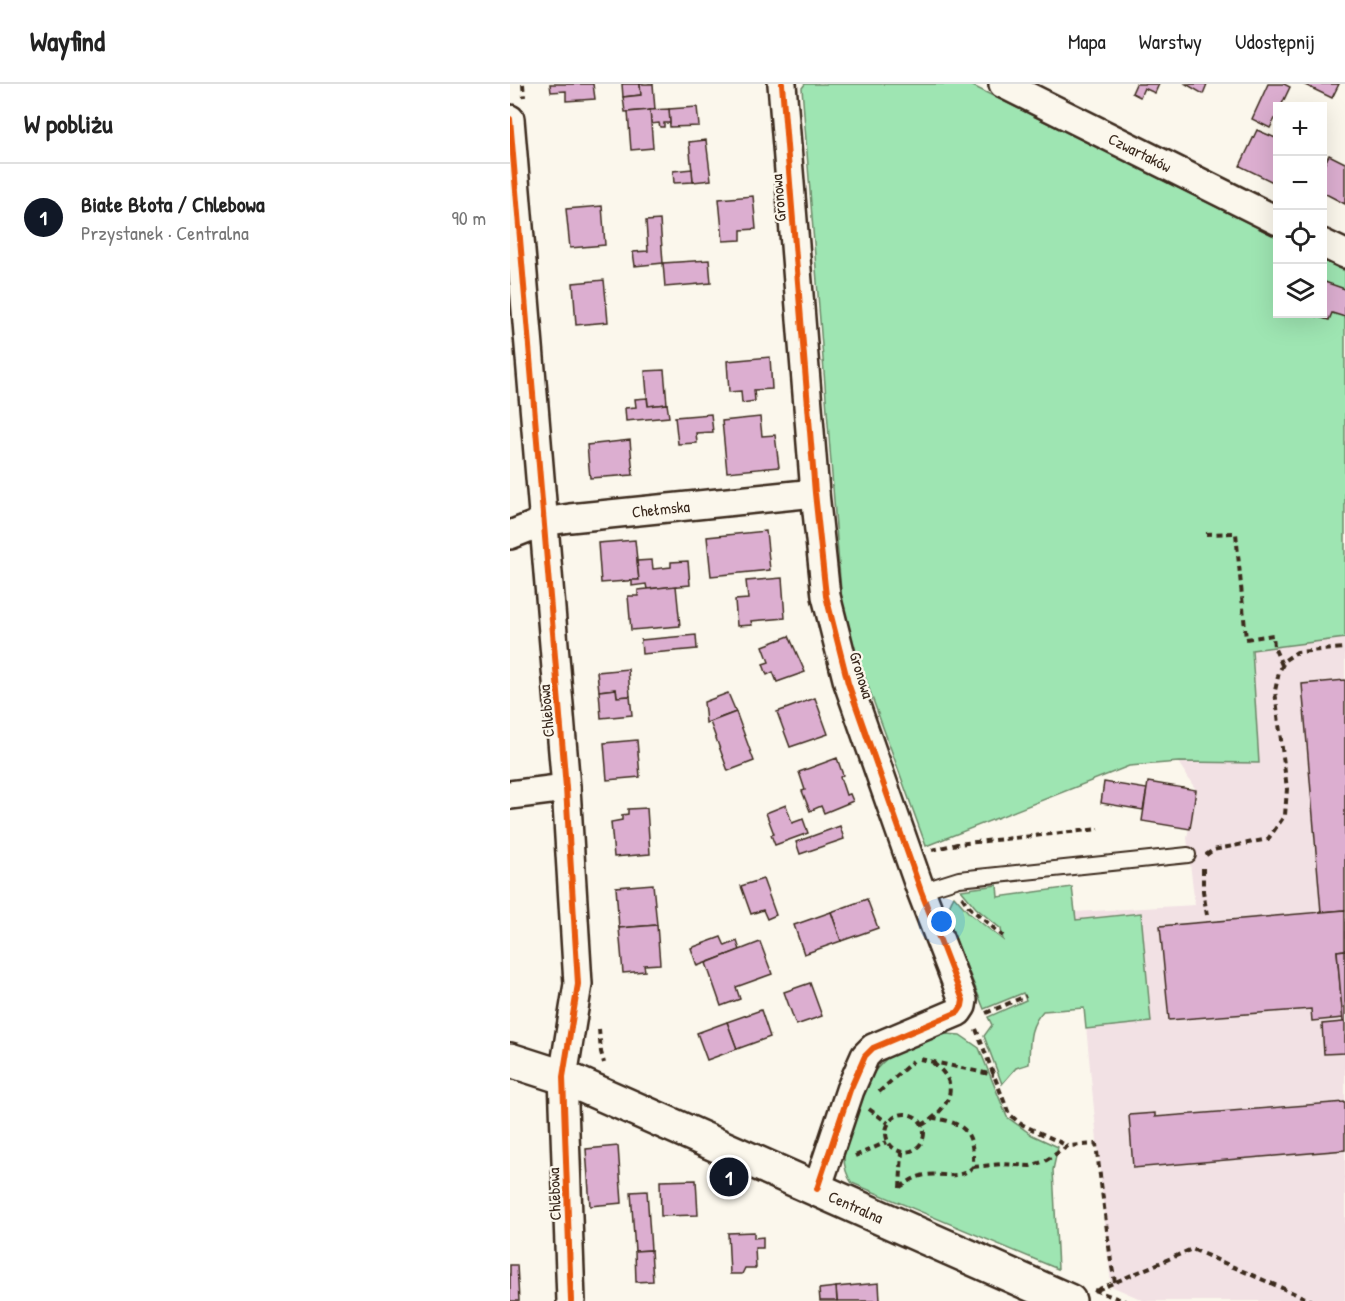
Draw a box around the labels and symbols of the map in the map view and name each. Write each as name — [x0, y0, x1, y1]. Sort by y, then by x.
street label: Czwartaków — [1105, 127, 1175, 177]
street label: Gronowa — [765, 173, 791, 223]
street label: Chełmska — [631, 495, 691, 523]
street label: Gronowa — [845, 649, 879, 701]
street label: Chlebowa — [533, 684, 559, 738]
your location — [927, 907, 956, 936]
pin: 1 — [710, 1154, 748, 1200]
street label: Chlebowa — [542, 1167, 566, 1221]
street label: Centralna — [825, 1185, 887, 1228]

